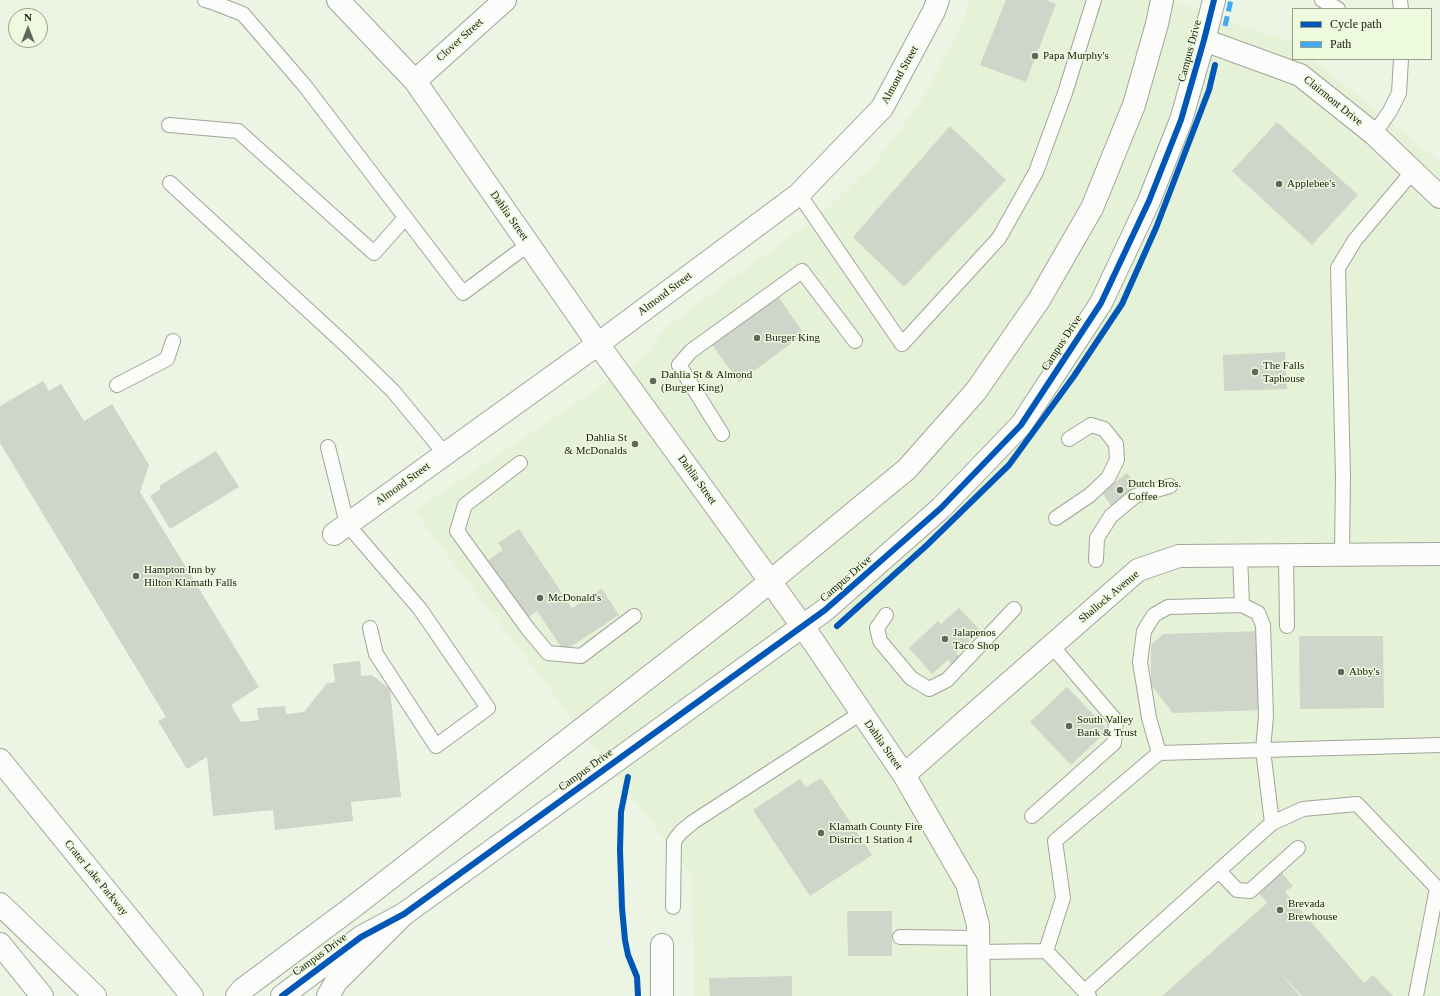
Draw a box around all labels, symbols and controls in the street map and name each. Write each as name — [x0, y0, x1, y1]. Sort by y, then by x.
north arrow — [8, 8, 48, 48]
legend — [1292, 8, 1432, 60]
text: N — [24, 11, 32, 23]
street label: Clover Street — [434, 16, 486, 64]
text: Cycle path — [1330, 17, 1382, 31]
street label: Campus Drive — [1175, 18, 1205, 84]
text: Path — [1330, 37, 1351, 51]
street label: Almond Street — [879, 44, 921, 106]
place label: Papa Murphy's — [1043, 49, 1109, 63]
marker: Papa Murphy's — [1030, 51, 1040, 61]
street label: Clairmont Drive — [1301, 73, 1365, 129]
place label: Applebee's — [1287, 177, 1335, 191]
marker: Applebee's — [1274, 179, 1284, 189]
street label: Dahlia Street — [487, 189, 531, 243]
street label: Almond Street — [635, 269, 695, 319]
street label: Campus Drive — [1039, 313, 1085, 373]
place label: Burger King — [765, 331, 820, 345]
marker: Burger King — [752, 333, 762, 343]
place label: The Falls Taphouse — [1263, 359, 1305, 385]
marker: The Falls Taphouse — [1250, 367, 1260, 377]
place label: Dahlia St & Almond (Burger King) — [661, 368, 752, 394]
marker: Dahlia St & Almond (Burger King) — [648, 376, 658, 386]
place label: Dahlia St & McDonalds — [564, 431, 627, 457]
marker: Dahlia St & McDonalds — [630, 439, 640, 449]
street label: Dahlia Street — [675, 453, 719, 507]
street label: Almond Street — [373, 460, 433, 508]
place label: Dutch Bros. Coffee — [1128, 477, 1181, 503]
marker: Dutch Bros. Coffee — [1115, 485, 1125, 495]
street label: Campus Drive — [818, 553, 874, 605]
place label: Hampton Inn by Hilton Klamath Falls — [144, 563, 237, 589]
street label: Shallock Avenue — [1076, 568, 1142, 626]
marker: Hampton Inn by Hilton Klamath Falls — [131, 571, 141, 581]
place label: McDonald's — [548, 591, 601, 605]
marker: McDonald's — [535, 593, 545, 603]
place label: Jalapenos Taco Shop — [953, 626, 1000, 652]
marker: Jalapenos Taco Shop — [940, 634, 950, 644]
place label: Abby's — [1349, 665, 1380, 679]
marker: Abby's — [1336, 667, 1346, 677]
place label: South Valley Bank & Trust — [1077, 713, 1137, 739]
street label: Dahlia Street — [861, 718, 905, 772]
marker: South Valley Bank & Trust — [1064, 721, 1074, 731]
street label: Campus Drive — [556, 746, 616, 794]
place label: Klamath County Fire District 1 Station 4 — [829, 820, 922, 846]
marker: Klamath County Fire District 1 Station 4 — [816, 828, 826, 838]
street label: Crater Lake Parkway — [61, 838, 131, 918]
place label: Brevada Brewhouse — [1288, 897, 1337, 923]
marker: Brevada Brewhouse — [1275, 905, 1285, 915]
street label: Campus Drive — [290, 931, 350, 979]

